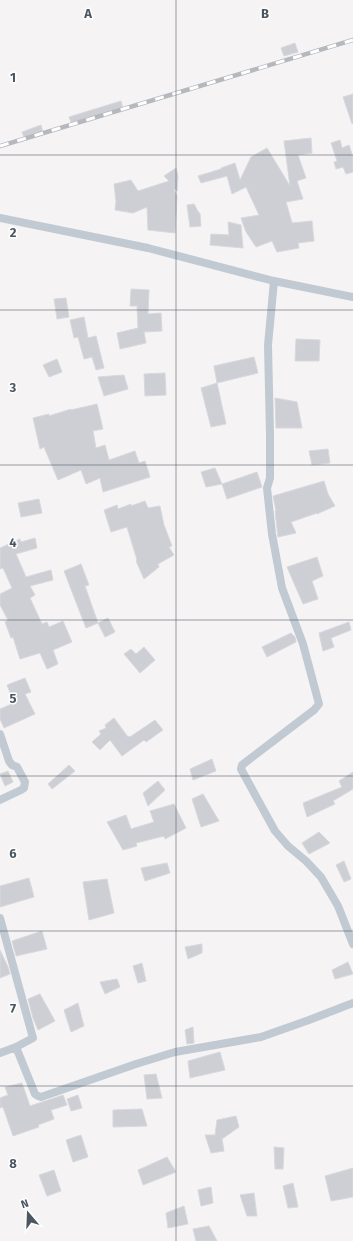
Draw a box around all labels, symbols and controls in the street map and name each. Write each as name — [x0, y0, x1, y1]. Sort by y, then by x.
text: A — [83, 6, 92, 21]
text: B — [261, 6, 269, 21]
text: 1 — [10, 70, 16, 85]
text: 2 — [10, 225, 17, 240]
text: 3 — [9, 380, 17, 395]
text: 4 — [9, 535, 17, 550]
text: 5 — [10, 691, 17, 706]
text: 6 — [9, 846, 17, 861]
text: 7 — [10, 1001, 16, 1016]
text: 8 — [9, 1156, 17, 1171]
north arrow — [8, 1193, 48, 1233]
text: N — [19, 1197, 30, 1211]

